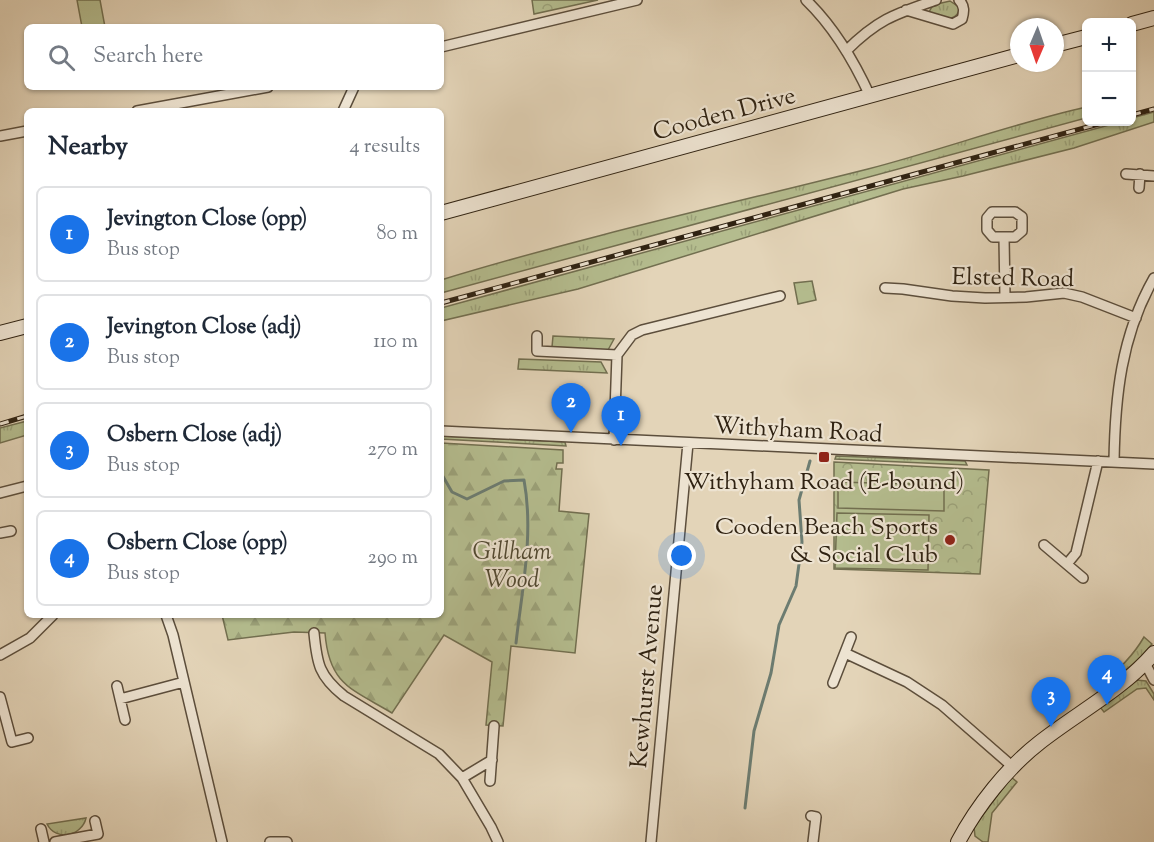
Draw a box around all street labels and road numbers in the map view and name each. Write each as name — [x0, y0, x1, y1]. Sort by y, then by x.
street label: Cooden Drive — [649, 80, 800, 150]
street label: Elsted Road — [951, 261, 1075, 297]
street label: Withyham Road — [712, 410, 884, 452]
street label: Kewhurst Avenue — [623, 583, 673, 770]

